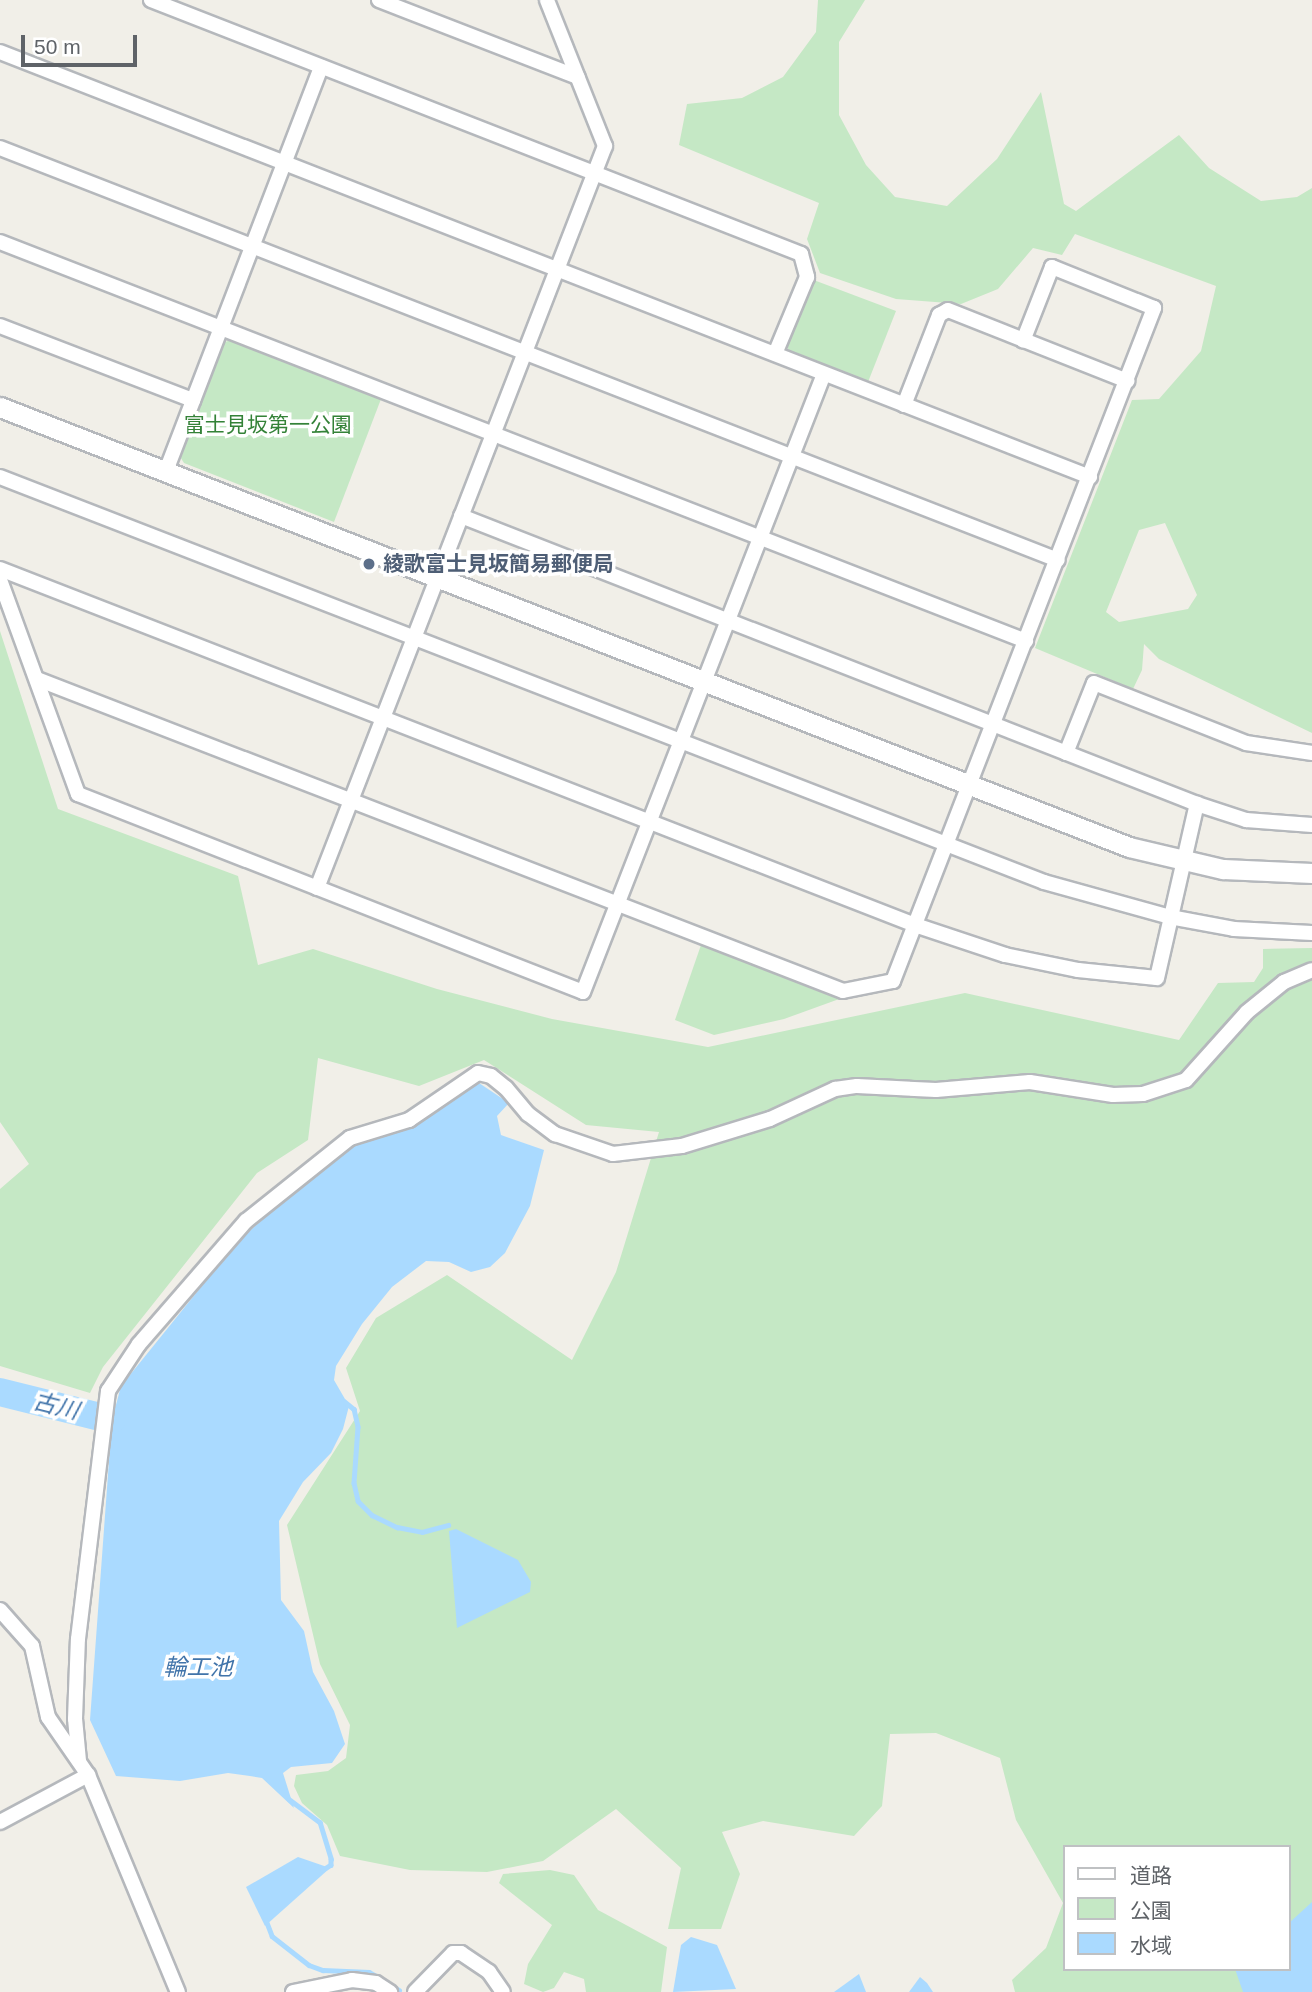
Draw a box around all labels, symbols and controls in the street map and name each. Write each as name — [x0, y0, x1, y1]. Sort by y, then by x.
scale bar — [24, 21, 140, 65]
text: 50 m — [34, 35, 81, 58]
park label: 富士見坂第一公園 — [184, 412, 352, 438]
place label: 綾歌富士見坂簡易郵便局 — [383, 551, 614, 577]
marker: 綾歌富士見坂簡易郵便局 — [361, 556, 377, 572]
water label: 古川 — [30, 1387, 82, 1425]
water label: 輪工池 — [164, 1653, 232, 1681]
legend — [1064, 1845, 1291, 1971]
text: 道路 — [1130, 1864, 1172, 1887]
text: 公園 — [1130, 1899, 1172, 1922]
text: 水域 — [1130, 1934, 1172, 1957]

